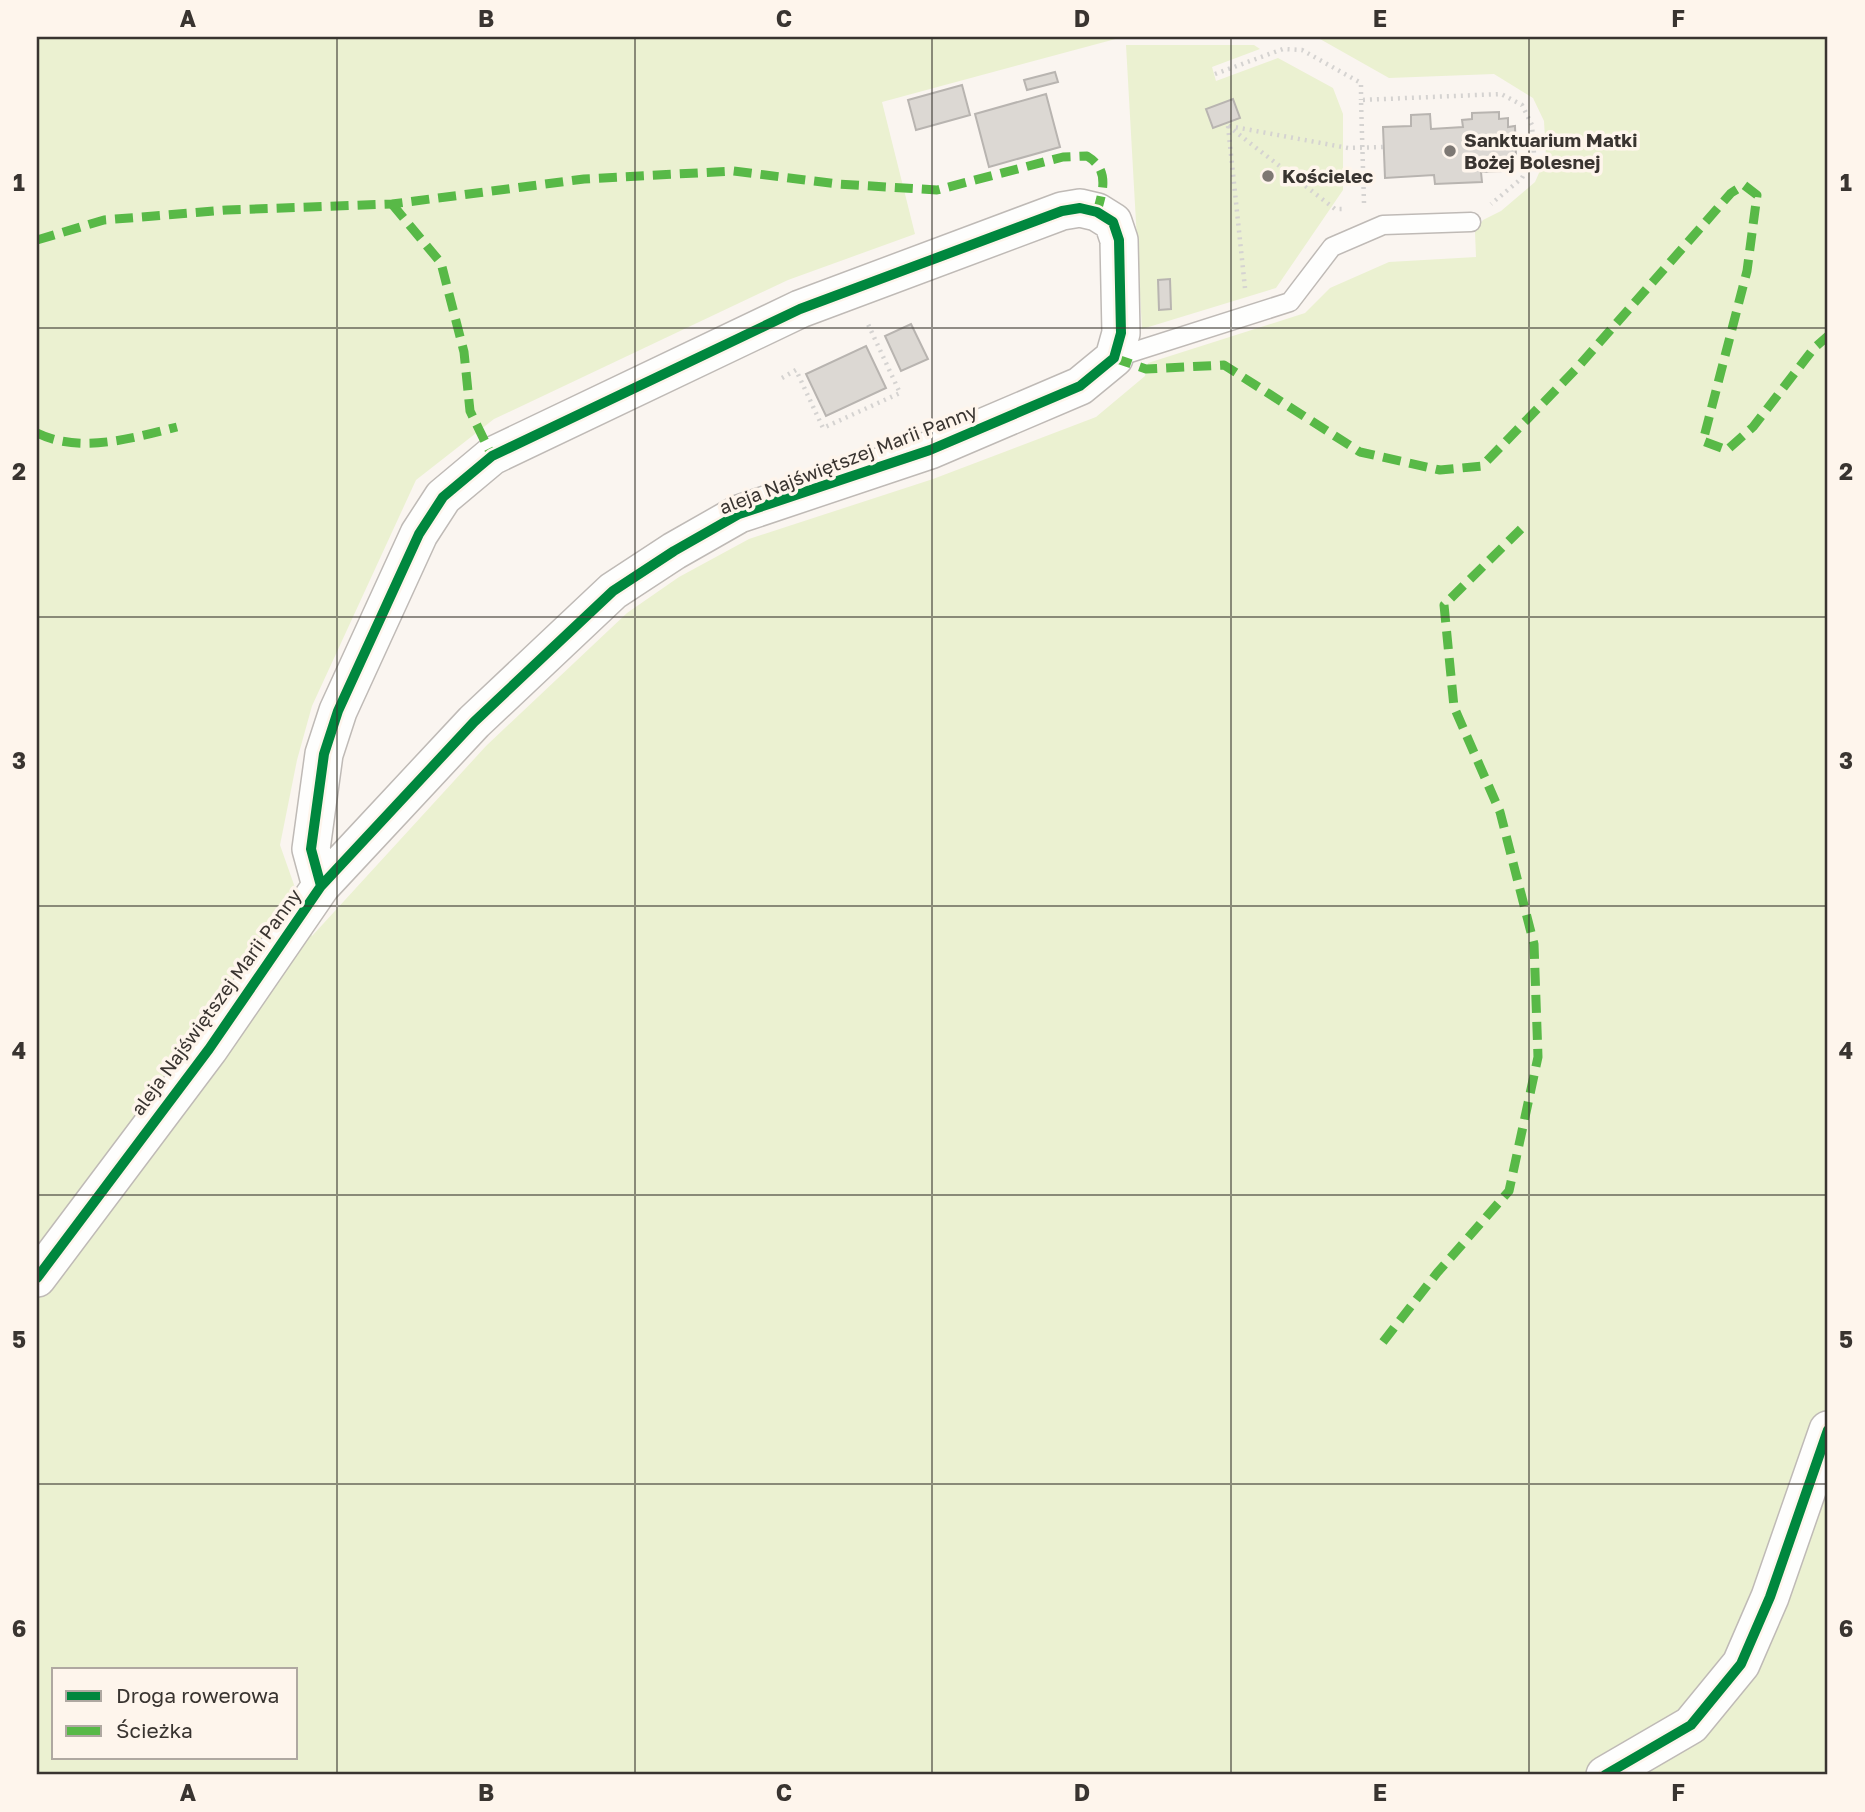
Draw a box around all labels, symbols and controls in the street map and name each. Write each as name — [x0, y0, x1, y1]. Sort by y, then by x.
text: A — [180, 4, 197, 32]
text: B — [478, 4, 494, 32]
text: C — [776, 4, 792, 32]
text: D — [1074, 4, 1090, 32]
text: E — [1373, 4, 1387, 32]
text: F — [1671, 4, 1685, 32]
place label: Sanktuarium Matki Bożej Bolesnej — [1464, 128, 1638, 173]
marker: Sanktuarium Matki Bożej Bolesnej — [1442, 143, 1458, 159]
place label: Kościelec — [1282, 164, 1373, 187]
text: 1 — [13, 168, 25, 196]
marker: Kościelec — [1260, 168, 1276, 184]
text: 1 — [1840, 168, 1852, 196]
street label: aleja Najświętszej Marii Panny — [716, 399, 980, 518]
text: 2 — [12, 457, 26, 485]
text: 2 — [1839, 457, 1853, 485]
text: 3 — [12, 746, 26, 774]
text: 3 — [1839, 746, 1853, 774]
street label: aleja Najświętszej Marii Panny — [126, 884, 306, 1119]
text: 4 — [12, 1036, 26, 1064]
text: 4 — [1839, 1036, 1853, 1064]
text: 5 — [12, 1325, 26, 1353]
text: 5 — [1839, 1325, 1853, 1353]
text: 6 — [12, 1614, 26, 1642]
text: 6 — [1839, 1614, 1853, 1642]
legend — [52, 1668, 298, 1759]
text: Droga rowerowa — [116, 1682, 279, 1708]
text: Ścieżka — [116, 1717, 193, 1743]
text: A — [180, 1778, 197, 1806]
text: B — [478, 1778, 494, 1806]
text: C — [776, 1778, 792, 1806]
text: D — [1074, 1778, 1090, 1806]
text: E — [1373, 1778, 1387, 1806]
text: F — [1671, 1778, 1685, 1806]

